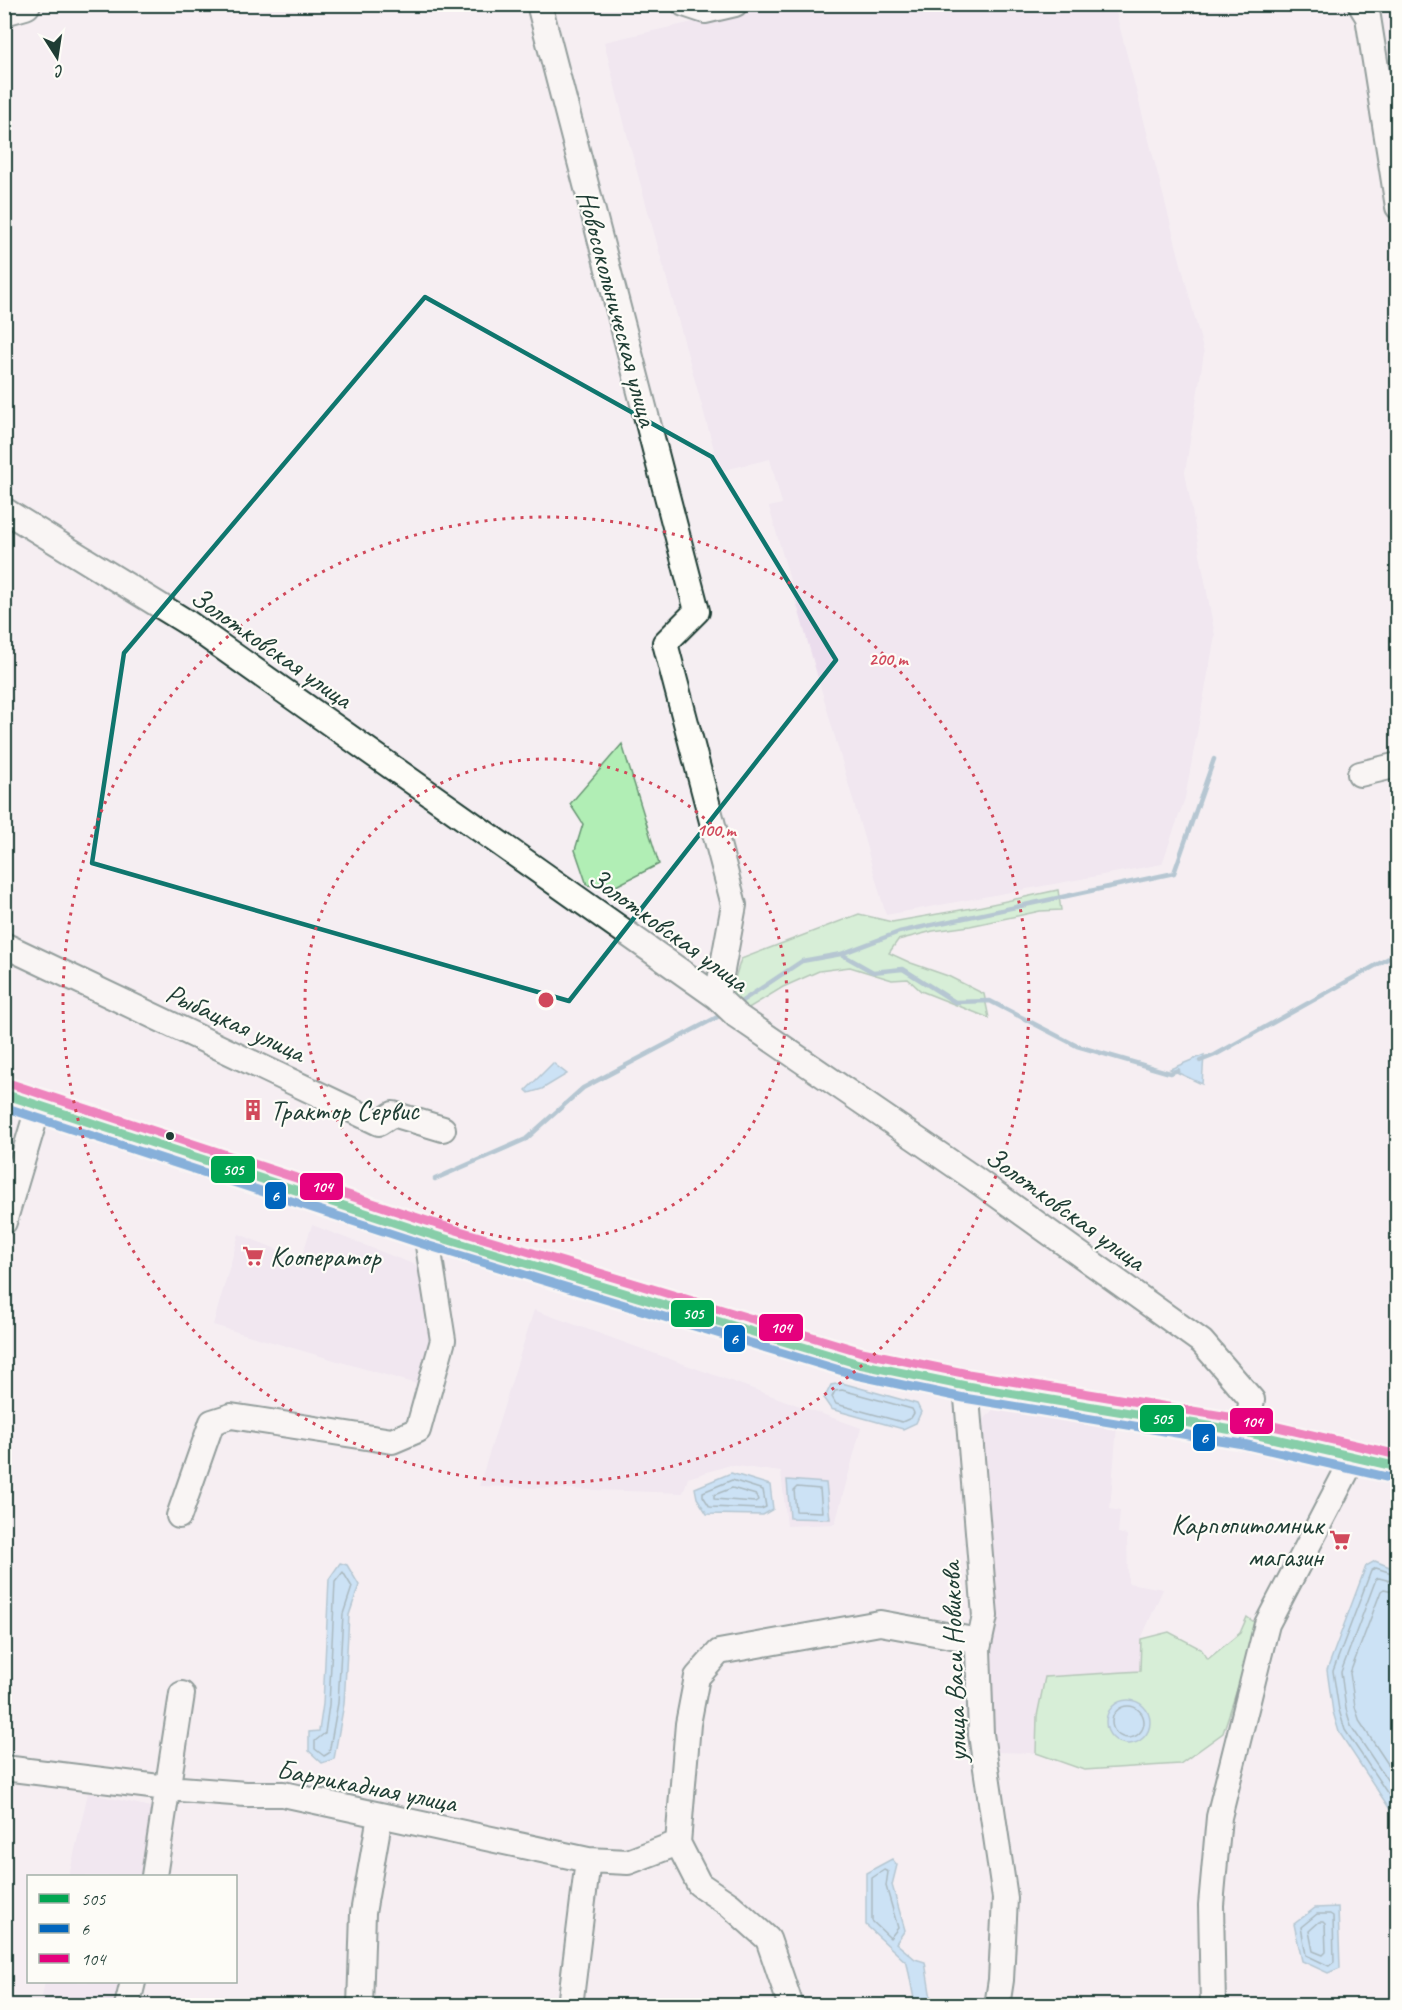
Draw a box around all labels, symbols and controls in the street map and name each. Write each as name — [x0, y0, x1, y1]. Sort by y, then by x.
north arrow — [27, 27, 87, 87]
text: С — [52, 60, 66, 82]
street label: Новосокольническая улица — [569, 186, 666, 432]
street label: Золотковская улица — [184, 579, 361, 717]
text: 200 m — [869, 648, 909, 670]
text: 100 m — [697, 819, 737, 841]
street label: Золотковская улица — [582, 860, 757, 1000]
street label: Рыбацкая улица — [161, 975, 313, 1071]
centre of rings — [536, 990, 556, 1010]
place label: Трактор Сервис — [270, 1093, 421, 1128]
building icon: Трактор Сервис — [241, 1098, 265, 1122]
unlabelled marker — [164, 1130, 176, 1142]
street label: Золотковская улица — [979, 1139, 1154, 1279]
line badge: 505 — [210, 1155, 256, 1184]
text: 505 — [222, 1160, 246, 1180]
line badge: 104 — [299, 1172, 344, 1201]
text: 104 — [311, 1177, 335, 1197]
line badge: 6 — [264, 1181, 287, 1210]
text: 6 — [271, 1186, 280, 1206]
place label: Кооператор — [270, 1239, 382, 1274]
supermarket icon: Кооператор — [241, 1244, 265, 1268]
line badge: 505 — [670, 1299, 715, 1328]
text: 505 — [682, 1304, 706, 1324]
line badge: 104 — [758, 1313, 804, 1342]
text: 104 — [770, 1318, 794, 1338]
line badge: 6 — [723, 1324, 746, 1353]
text: 6 — [730, 1329, 739, 1349]
line badge: 505 — [1139, 1404, 1185, 1433]
line badge: 104 — [1229, 1407, 1274, 1435]
text: 505 — [1151, 1409, 1175, 1429]
text: 104 — [1241, 1412, 1265, 1432]
line badge: 6 — [1192, 1423, 1216, 1452]
text: 6 — [1200, 1428, 1209, 1448]
place label: Карпопитомник магазин — [1171, 1507, 1326, 1574]
supermarket icon: Карпопитомник магазин — [1328, 1528, 1352, 1552]
street label: улица Васи Новикова — [932, 1559, 975, 1765]
street label: Баррикадная улица — [274, 1751, 461, 1820]
legend — [27, 1875, 237, 1983]
text: 505 — [81, 1888, 106, 1910]
text: 6 — [81, 1918, 90, 1940]
text: 104 — [81, 1948, 107, 1970]

